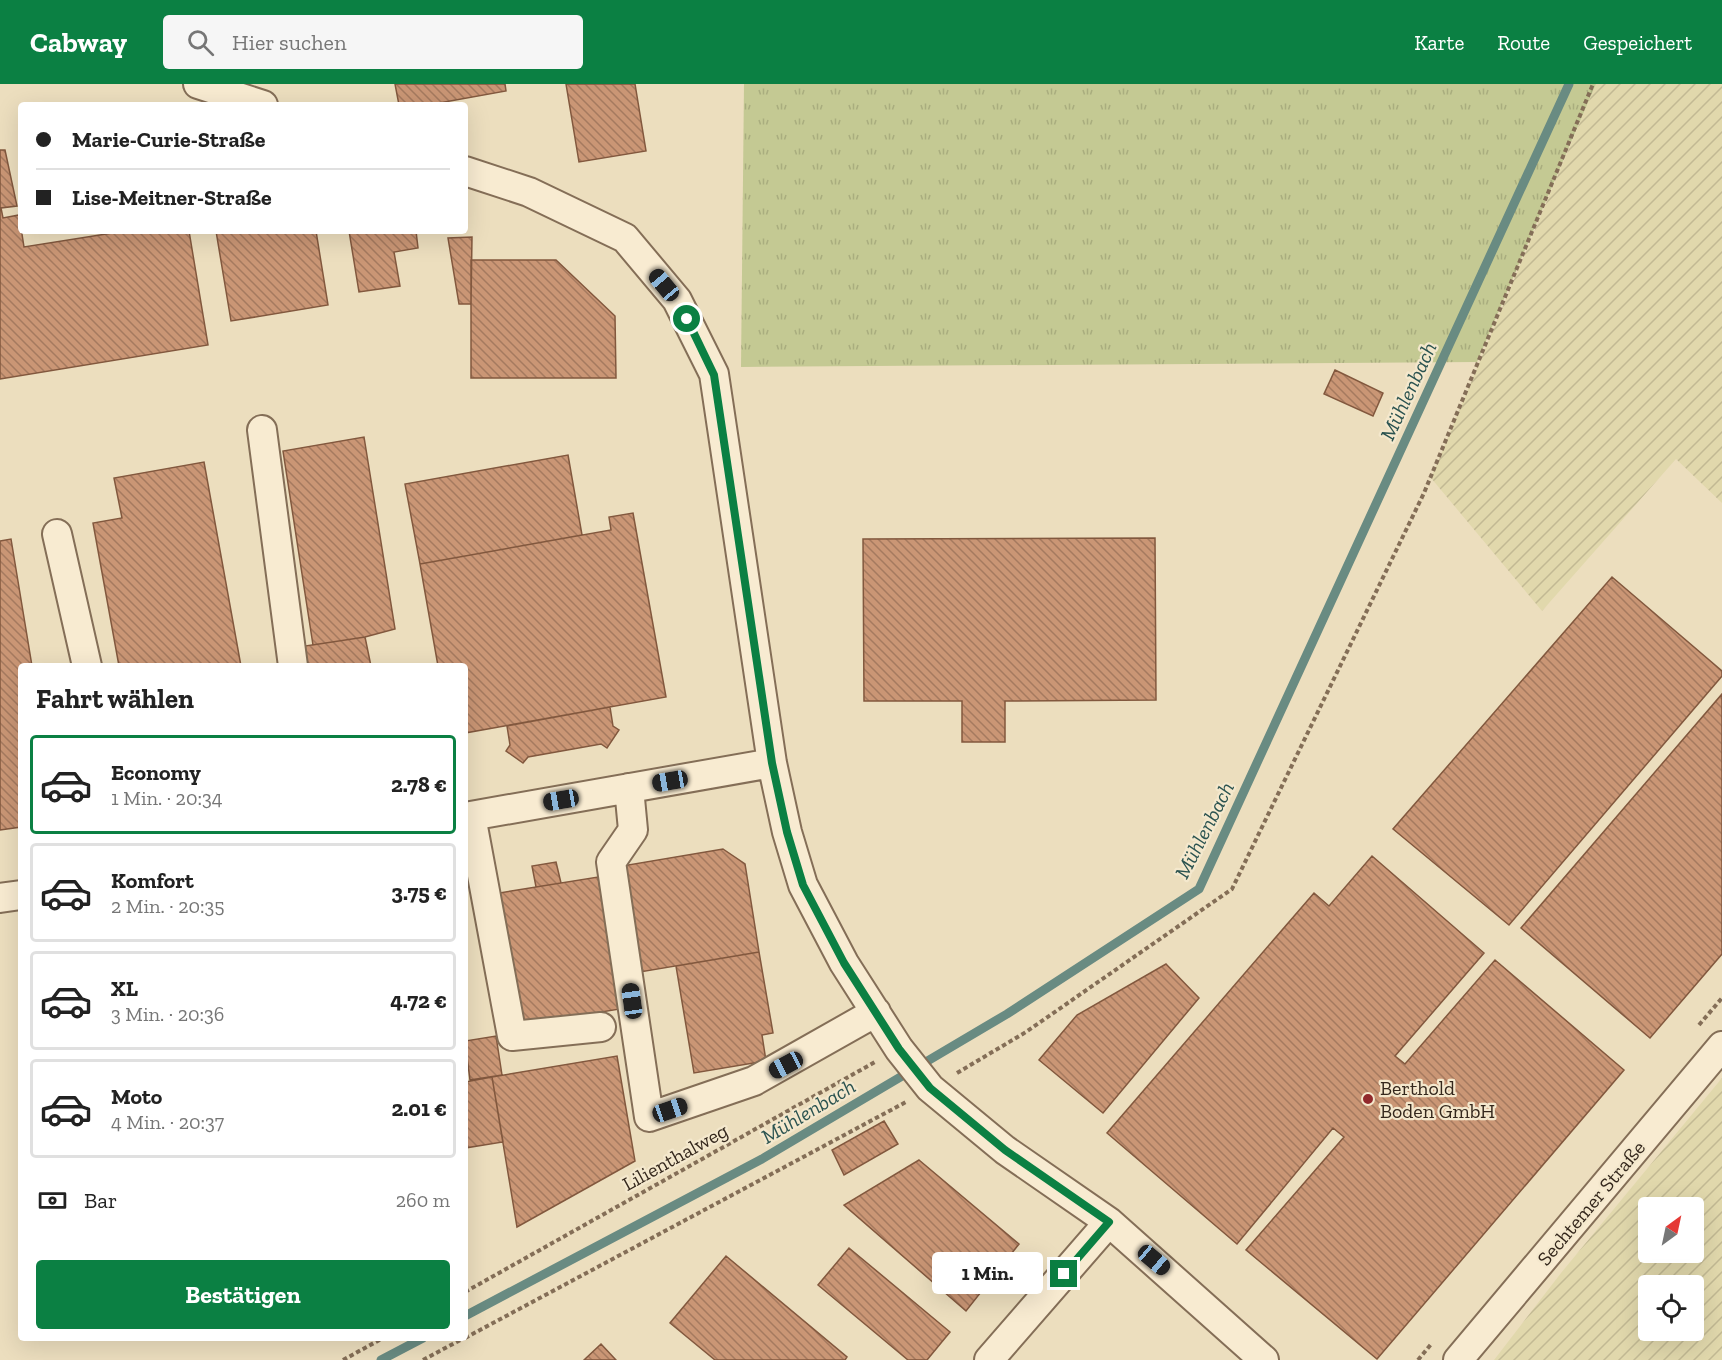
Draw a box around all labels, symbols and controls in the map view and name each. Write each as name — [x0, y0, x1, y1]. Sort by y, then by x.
search box — [163, 15, 583, 69]
text: Cabway — [30, 26, 127, 59]
icon: search — [184, 26, 217, 59]
text: Hier suchen — [232, 29, 347, 56]
text: Karte — [1414, 30, 1464, 55]
text: Route — [1497, 30, 1550, 55]
text: Gespeichert — [1583, 30, 1692, 55]
text: Marie-Curie-Straße — [72, 126, 265, 153]
text: Lise-Meitner-Straße — [72, 184, 272, 211]
car — [646, 265, 682, 305]
route start — [673, 305, 700, 332]
water label: Mühlenbach — [1374, 338, 1442, 444]
text: Fahrt wählen — [36, 683, 194, 715]
icon: car — [39, 758, 93, 812]
text: Economy — [111, 759, 201, 786]
car — [651, 769, 689, 793]
text: 2.78 € — [391, 771, 447, 798]
water label: Mühlenbach — [1169, 777, 1239, 883]
text: 1 Min. · 20:34 — [111, 786, 222, 810]
car — [542, 788, 580, 812]
icon: car — [39, 866, 93, 920]
text: Komfort — [111, 867, 194, 894]
text: 3.75 € — [391, 879, 447, 906]
text: 2 Min. · 20:35 — [111, 894, 225, 918]
icon: car — [39, 974, 93, 1028]
text: XL — [111, 975, 138, 1002]
car — [621, 982, 643, 1020]
text: 4.72 € — [390, 987, 447, 1014]
text: 3 Min. · 20:36 — [111, 1002, 224, 1026]
car — [766, 1049, 806, 1081]
water label: Mühlenbach — [756, 1073, 860, 1149]
place label: Berthold Boden GmbH — [1380, 1076, 1495, 1123]
icon: car — [39, 1082, 93, 1136]
text: Moto — [111, 1083, 162, 1110]
marker: Berthold Boden GmbH — [1361, 1092, 1375, 1106]
text: 2.01 € — [391, 1095, 447, 1122]
car — [650, 1096, 690, 1124]
text: 4 Min. · 20:37 — [111, 1110, 224, 1134]
street label: Lilienthalweg — [618, 1118, 732, 1196]
street label: Sechtemer Straße — [1532, 1136, 1650, 1270]
icon: cash — [36, 1184, 69, 1217]
text: Bar — [84, 1187, 117, 1214]
text: 260 m — [396, 1188, 450, 1212]
north arrow — [1638, 1197, 1704, 1263]
map controls — [1638, 1197, 1704, 1341]
car — [1134, 1242, 1174, 1278]
callout: 1 Min. — [932, 1253, 1043, 1295]
button: Bestätigen — [36, 1260, 450, 1329]
route end — [1050, 1260, 1077, 1287]
text: 1 Min. — [961, 1261, 1014, 1285]
button: locate — [1638, 1275, 1704, 1341]

